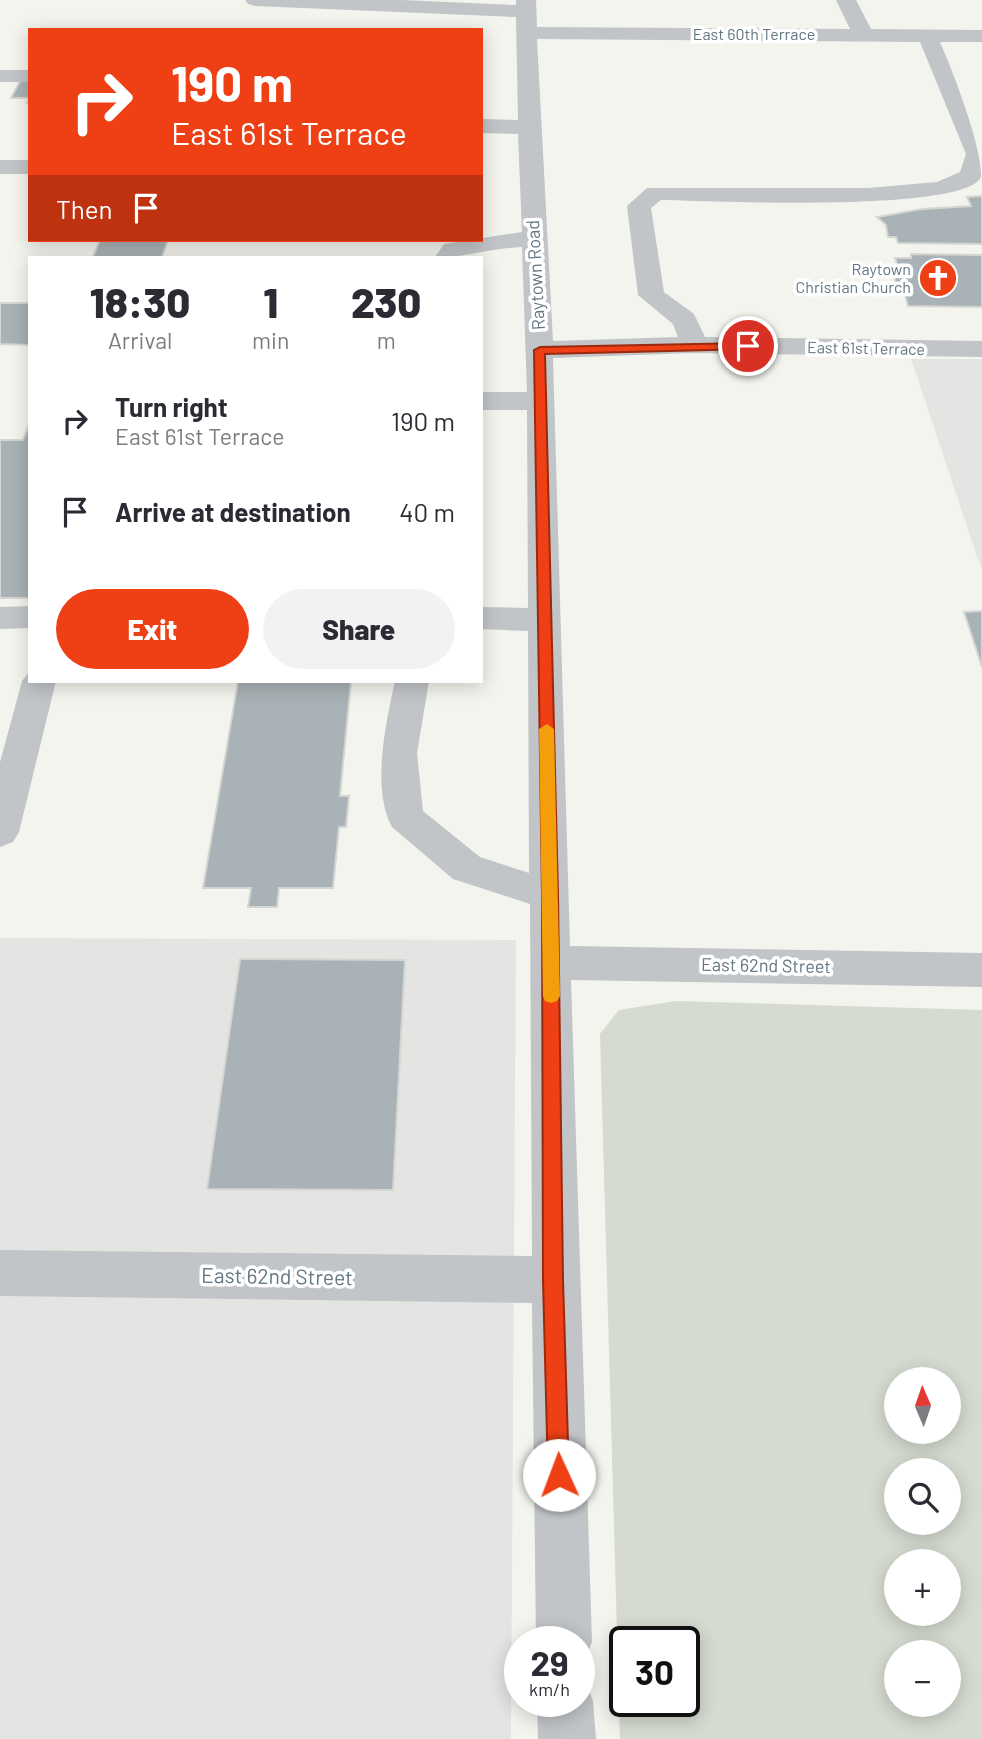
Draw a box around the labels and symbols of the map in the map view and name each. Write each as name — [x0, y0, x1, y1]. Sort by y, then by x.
street label: East 60th Terrace — [693, 24, 815, 43]
street label: Raytown Road — [521, 219, 549, 331]
church icon: Raytown Christian Church — [917, 257, 959, 299]
place label: Raytown Christian Church — [796, 259, 911, 296]
pin — [718, 316, 778, 376]
street label: East 61st Terrace — [807, 337, 925, 358]
street label: East 62nd Street — [701, 953, 831, 977]
street label: East 62nd Street — [201, 1262, 353, 1289]
north arrow — [884, 1367, 961, 1444]
position arrow — [522, 1438, 596, 1512]
speed limit sign: 30 — [609, 1626, 700, 1717]

